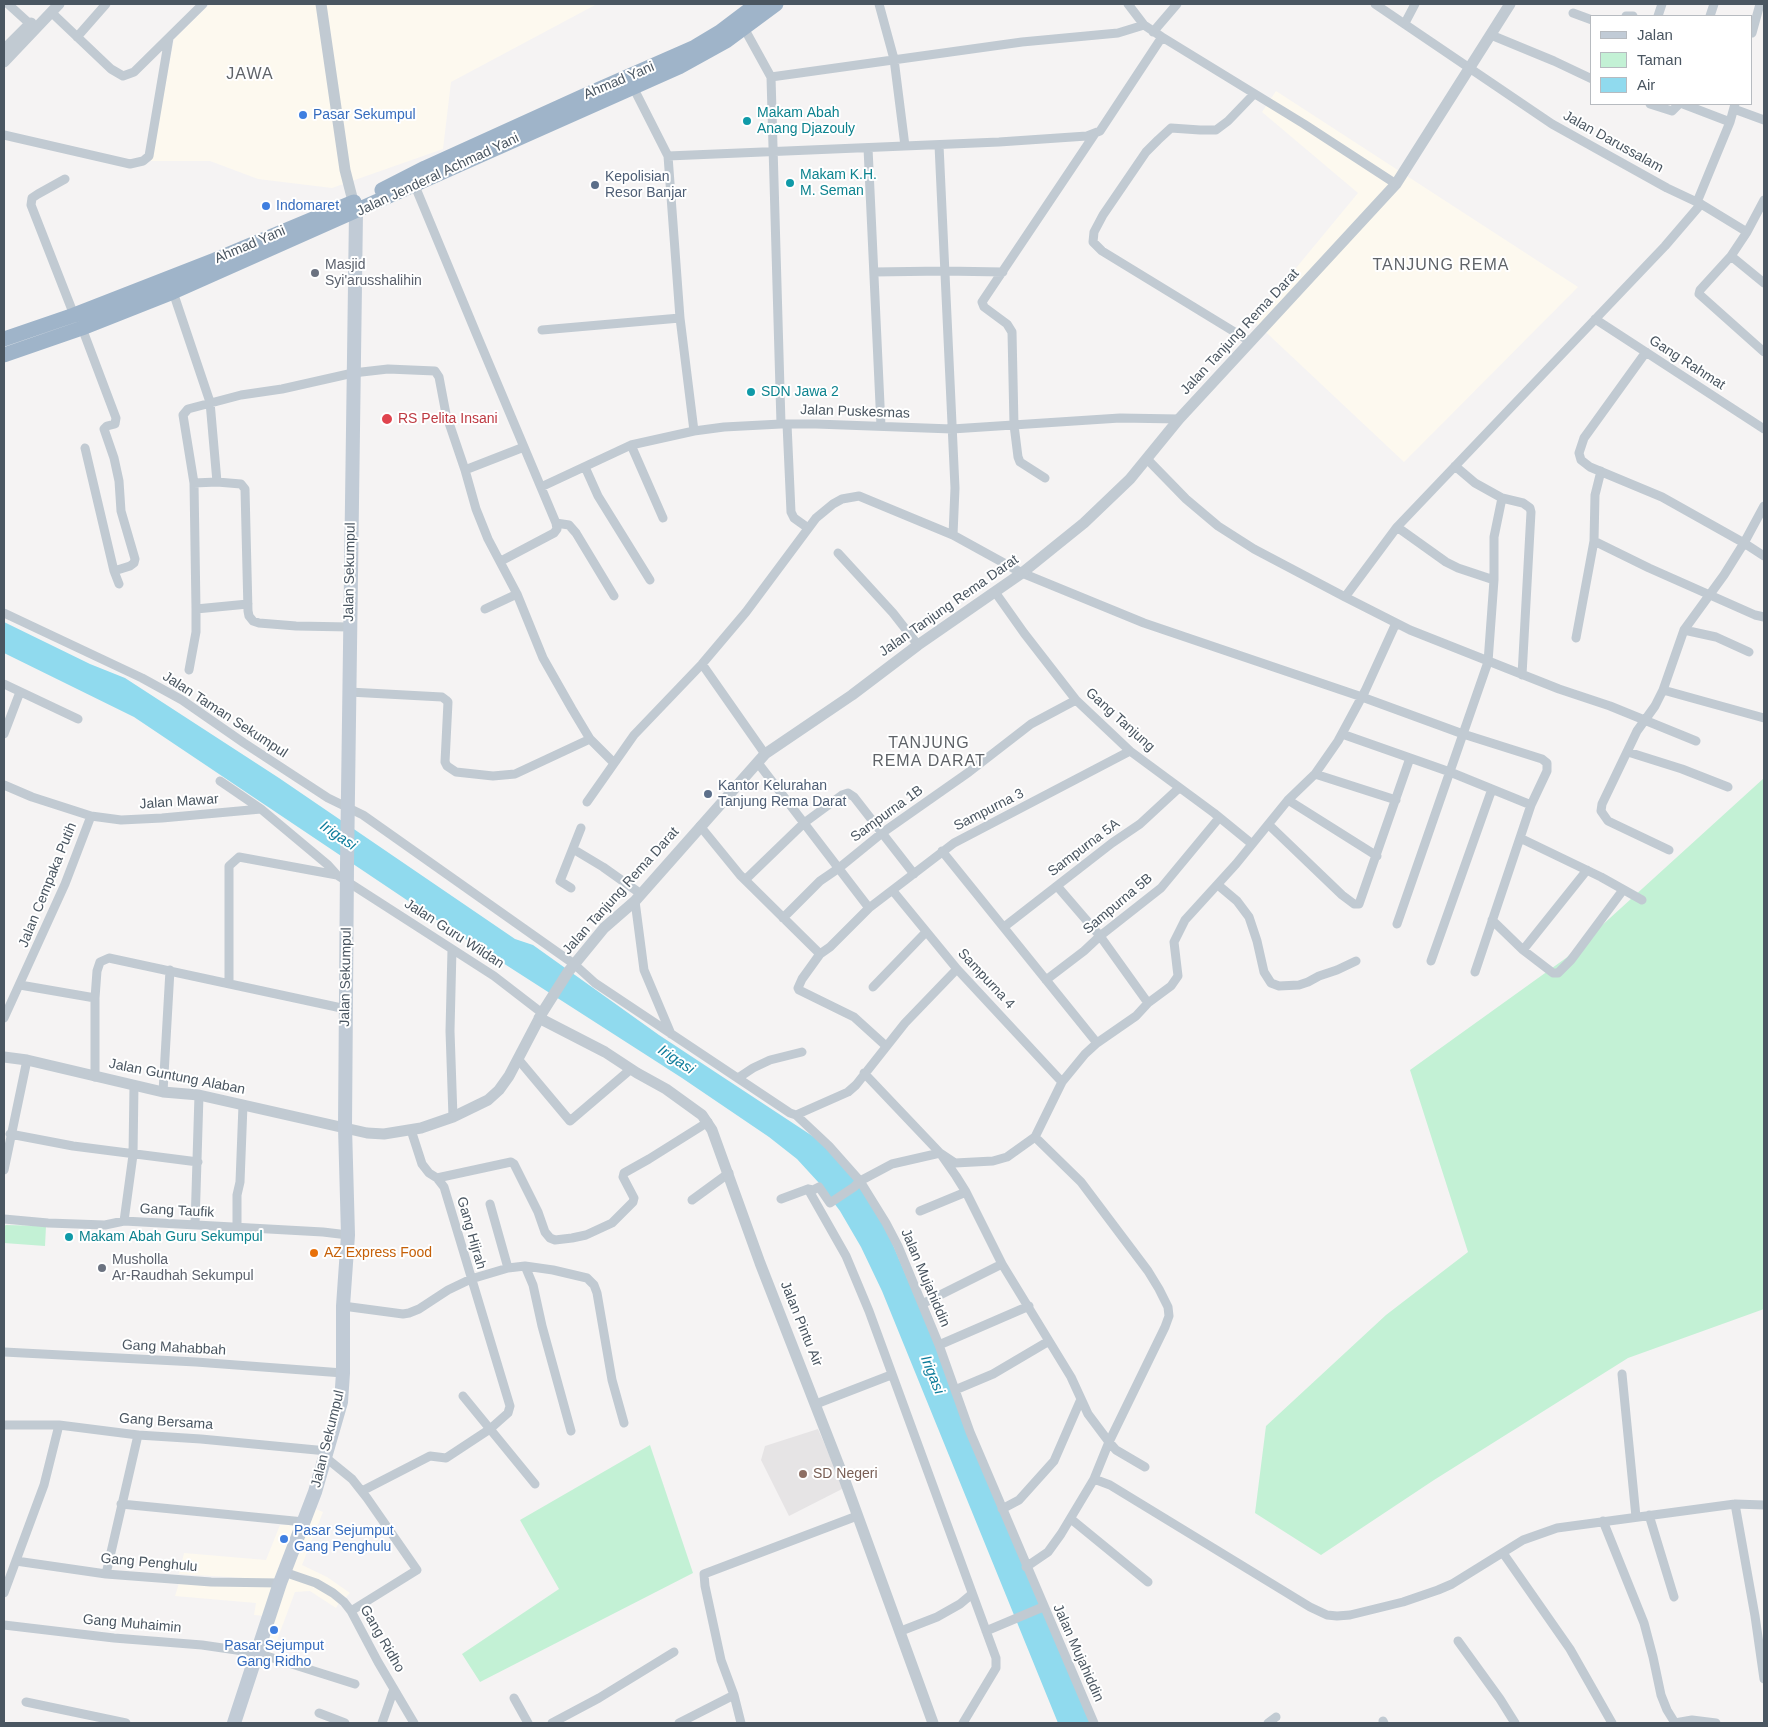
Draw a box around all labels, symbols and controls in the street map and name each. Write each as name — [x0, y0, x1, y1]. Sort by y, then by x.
legend — [1590, 15, 1753, 105]
text: Jalan — [1637, 26, 1673, 43]
text: Taman — [1637, 51, 1682, 68]
street label: Ahmad Yani — [581, 59, 657, 103]
district label: JAWA — [226, 65, 274, 85]
text: Air — [1637, 76, 1655, 93]
place label: Makam Abah Anang Djazouly — [757, 105, 855, 138]
place label: Pasar Sekumpul — [313, 107, 416, 123]
street label: Jalan Darussalam — [1560, 107, 1666, 177]
marker: Pasar Sekumpul — [297, 109, 309, 121]
marker: Makam Abah Anang Djazouly — [741, 115, 753, 127]
street label: Jalan Jenderal Achmad Yani — [354, 130, 522, 220]
place label: Makam K.H. M. Seman — [800, 167, 877, 200]
place label: Kepolisian Resor Banjar — [605, 169, 687, 202]
marker: Makam K.H. M. Seman — [784, 177, 796, 189]
marker: Kepolisian Resor Banjar — [589, 179, 601, 191]
place label: Indomaret — [276, 198, 339, 214]
marker: Indomaret — [260, 200, 272, 212]
street label: Ahmad Yani — [212, 223, 288, 267]
district label: TANJUNG REMA — [1371, 256, 1511, 276]
place label: Masjid Syi'arusshalihin — [325, 257, 422, 290]
street label: Jalan Tanjung Rema Darat — [1177, 266, 1303, 398]
marker: Masjid Syi'arusshalihin — [309, 267, 321, 279]
street label: Gang Rahmat — [1646, 332, 1728, 394]
place label: SDN Jawa 2 — [761, 384, 839, 400]
marker: SDN Jawa 2 — [745, 386, 757, 398]
street label: Jalan Puskesmas — [800, 402, 910, 422]
place label: RS Pelita Insani — [398, 411, 498, 427]
marker: RS Pelita Insani — [380, 412, 394, 426]
street label: Jalan Sekumpul — [341, 522, 359, 622]
street label: Jalan Tanjung Rema Darat — [876, 552, 1022, 660]
street label: Jalan Taman Sekumpul — [159, 668, 291, 762]
street label: Gang Tanjung — [1082, 685, 1158, 755]
district label: TANJUNG REMA DARAT — [871, 734, 987, 772]
place label: Kantor Kelurahan Tanjung Rema Darat — [718, 778, 846, 810]
street label: Sampurna 1B — [847, 782, 927, 846]
street label: Sampurna 3 — [951, 785, 1027, 835]
marker: Kantor Kelurahan Tanjung Rema Darat — [702, 788, 714, 800]
street label: Jalan Mawar — [139, 791, 219, 813]
street label: Sampurna 5A — [1045, 816, 1123, 880]
water label: Irigasi — [316, 817, 360, 855]
street label: Jalan Cempaka Putih — [15, 820, 81, 950]
street label: Jalan Tanjung Rema Darat — [559, 824, 683, 958]
street label: Sampurna 5B — [1080, 870, 1156, 938]
street label: Jalan Guru Wildan — [401, 896, 507, 972]
street label: Jalan Sekumpul — [337, 927, 355, 1027]
street label: Sampurna 4 — [954, 945, 1018, 1013]
water label: Irigasi — [654, 1041, 698, 1079]
street label: Jalan Guntung Alaban — [107, 1056, 247, 1098]
street label: Gang Hijrah — [453, 1195, 489, 1271]
street label: Gang Taufik — [139, 1201, 215, 1221]
street label: Jalan Mujahiddin — [897, 1226, 953, 1330]
place label: Makam Abah Guru Sekumpul — [79, 1229, 263, 1245]
marker: Makam Abah Guru Sekumpul — [63, 1231, 75, 1243]
place label: AZ Express Food — [324, 1245, 432, 1261]
marker: AZ Express Food — [308, 1247, 320, 1259]
place label: Musholla Ar-Raudhah Sekumpul — [112, 1252, 254, 1284]
marker: Musholla Ar-Raudhah Sekumpul — [96, 1262, 108, 1274]
street label: Jalan Pintu Air — [776, 1279, 826, 1369]
street label: Gang Mahabbah — [121, 1337, 227, 1359]
water label: Irigasi — [916, 1353, 948, 1397]
street label: Jalan Sekumpul — [308, 1389, 348, 1489]
street label: Gang Bersama — [118, 1410, 214, 1434]
place label: SD Negeri — [813, 1466, 878, 1482]
marker: SD Negeri — [797, 1468, 809, 1480]
place label: Pasar Sejumput Gang Penghulu — [294, 1523, 394, 1555]
marker: Pasar Sejumput Gang Penghulu — [278, 1533, 290, 1545]
street label: Gang Penghulu — [100, 1550, 198, 1576]
street label: Gang Ridho — [356, 1602, 408, 1676]
street label: Jalan Mujahiddin — [1049, 1602, 1107, 1704]
street label: Gang Muhaimin — [82, 1611, 182, 1637]
marker: Pasar Sejumput Gang Ridho — [268, 1624, 280, 1636]
place label: Pasar Sejumput Gang Ridho — [224, 1638, 324, 1670]

